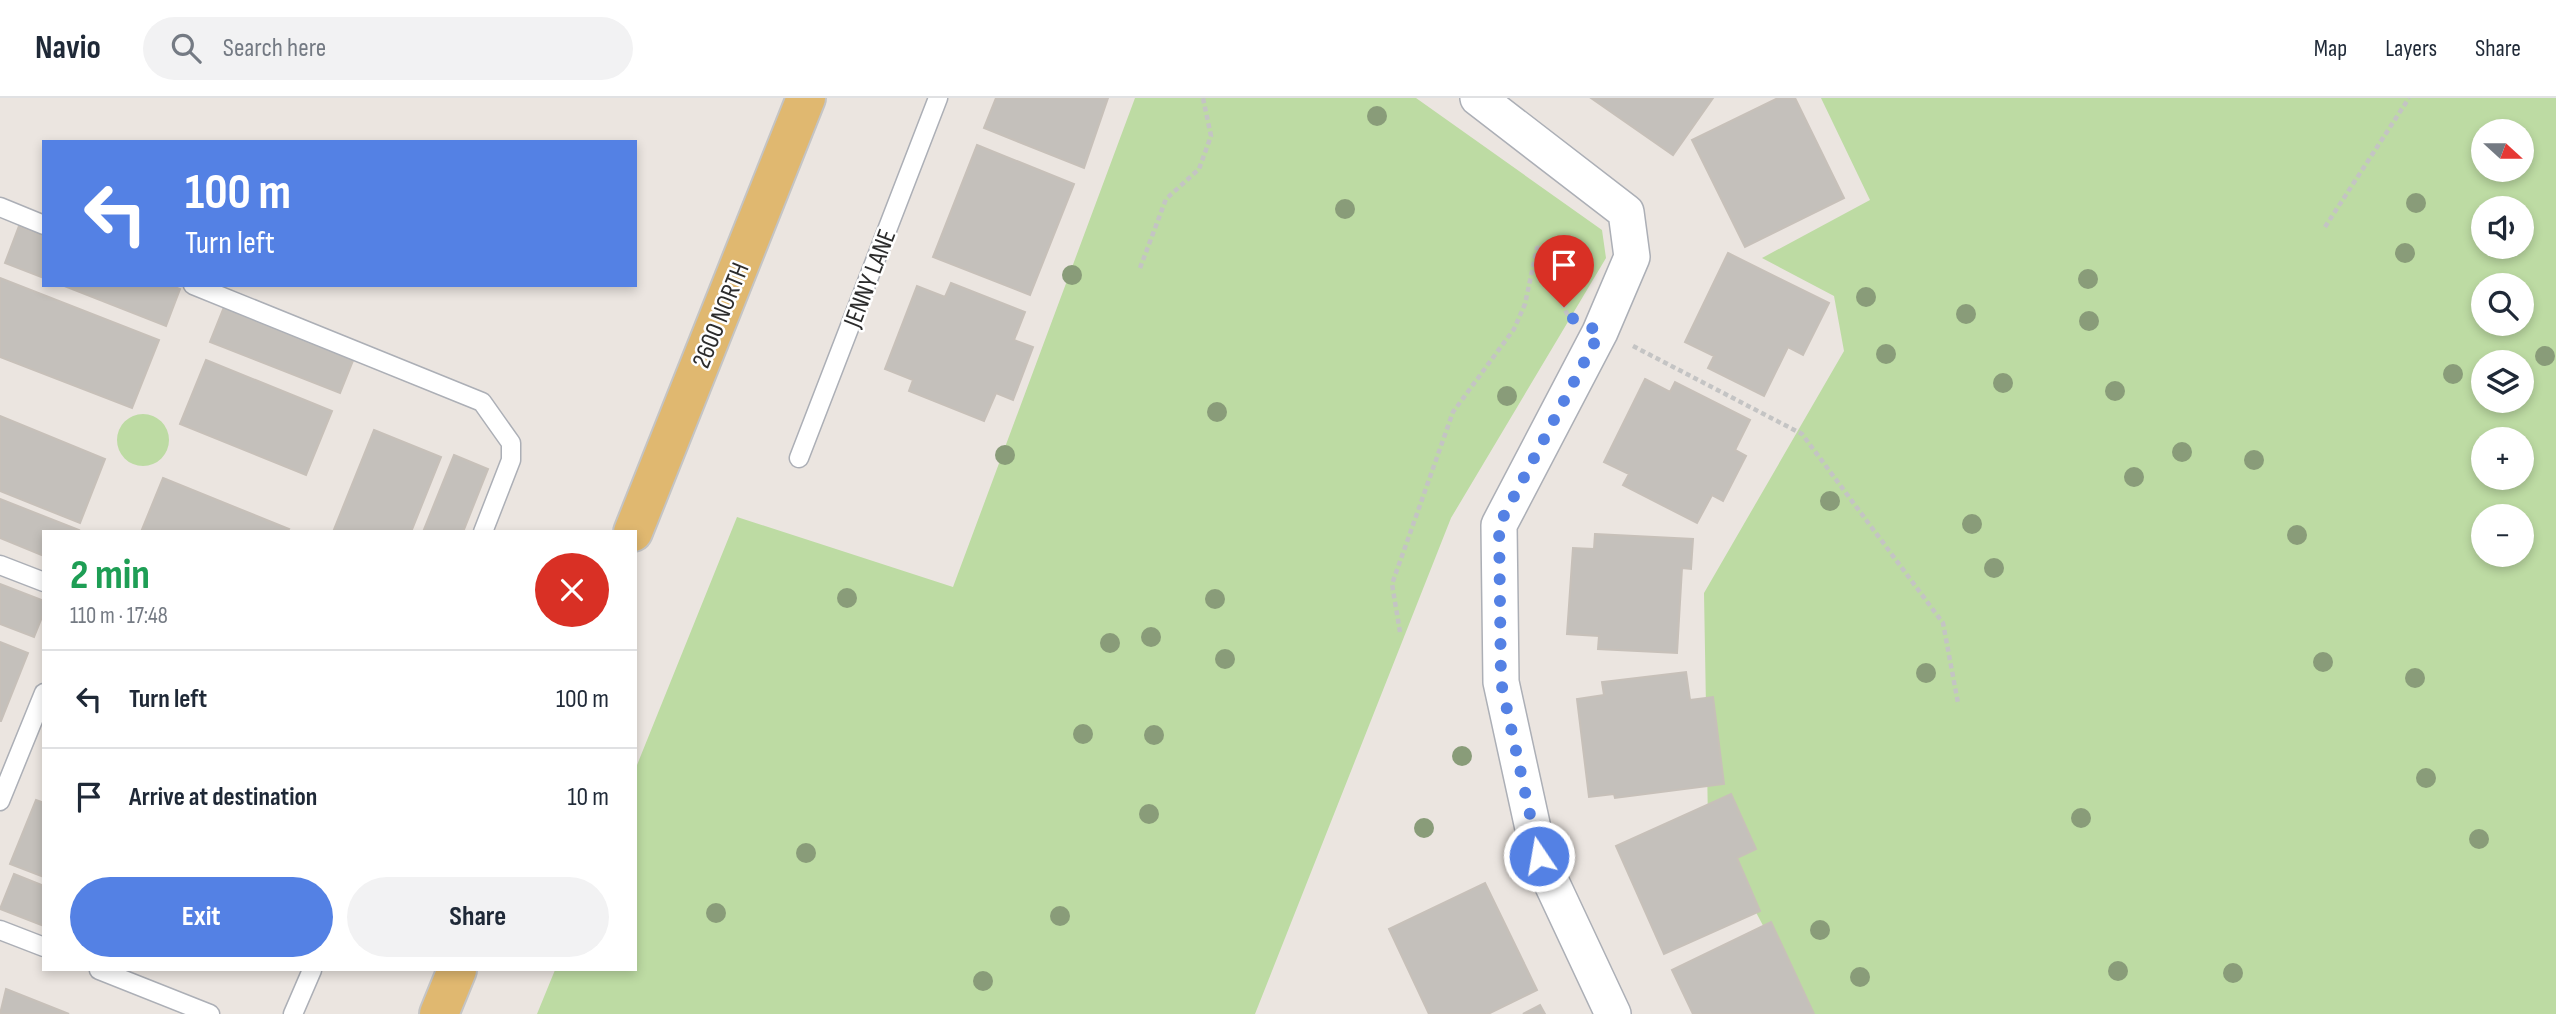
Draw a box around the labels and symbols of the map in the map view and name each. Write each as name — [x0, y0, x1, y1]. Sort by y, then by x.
north arrow — [2471, 119, 2534, 182]
street label: JENNY LANE — [837, 225, 903, 333]
pin — [1534, 235, 1594, 307]
street label: 2600 NORTH — [686, 258, 757, 373]
position arrow — [1502, 819, 1576, 893]

